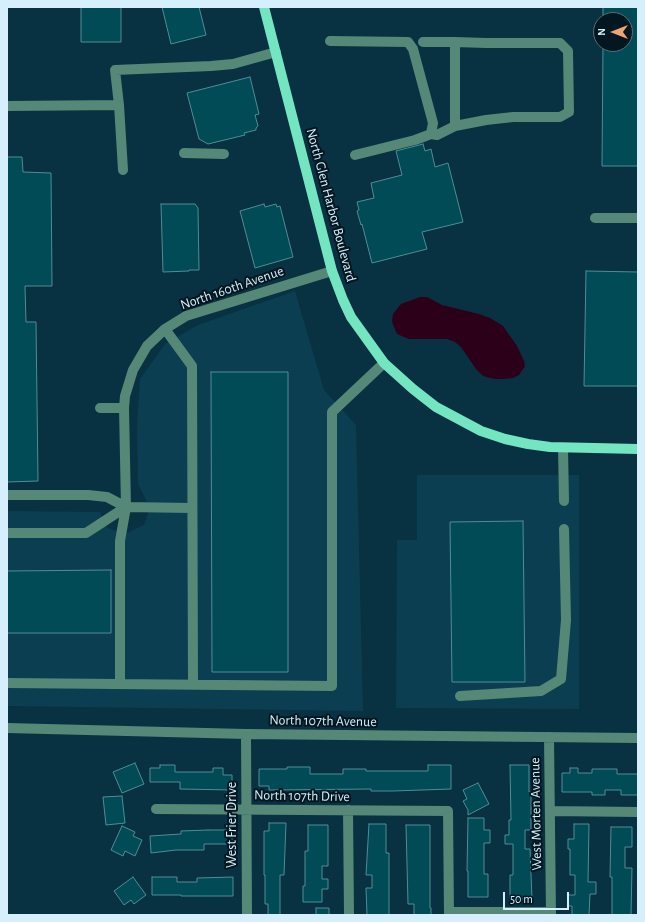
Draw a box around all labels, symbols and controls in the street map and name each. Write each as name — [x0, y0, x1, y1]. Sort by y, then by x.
north arrow — [593, 12, 633, 52]
text: N — [596, 28, 607, 36]
street label: North Glen Harbor Boulevard — [302, 126, 360, 284]
street label: North 160th Avenue — [178, 262, 286, 314]
street label: North 107th Avenue — [269, 712, 377, 730]
street label: West Morten Avenue — [527, 757, 545, 871]
street label: West Frier Drive — [224, 782, 240, 868]
street label: North 107th Drive — [254, 787, 350, 805]
scale bar — [505, 884, 571, 910]
text: 50 m — [510, 893, 533, 905]

